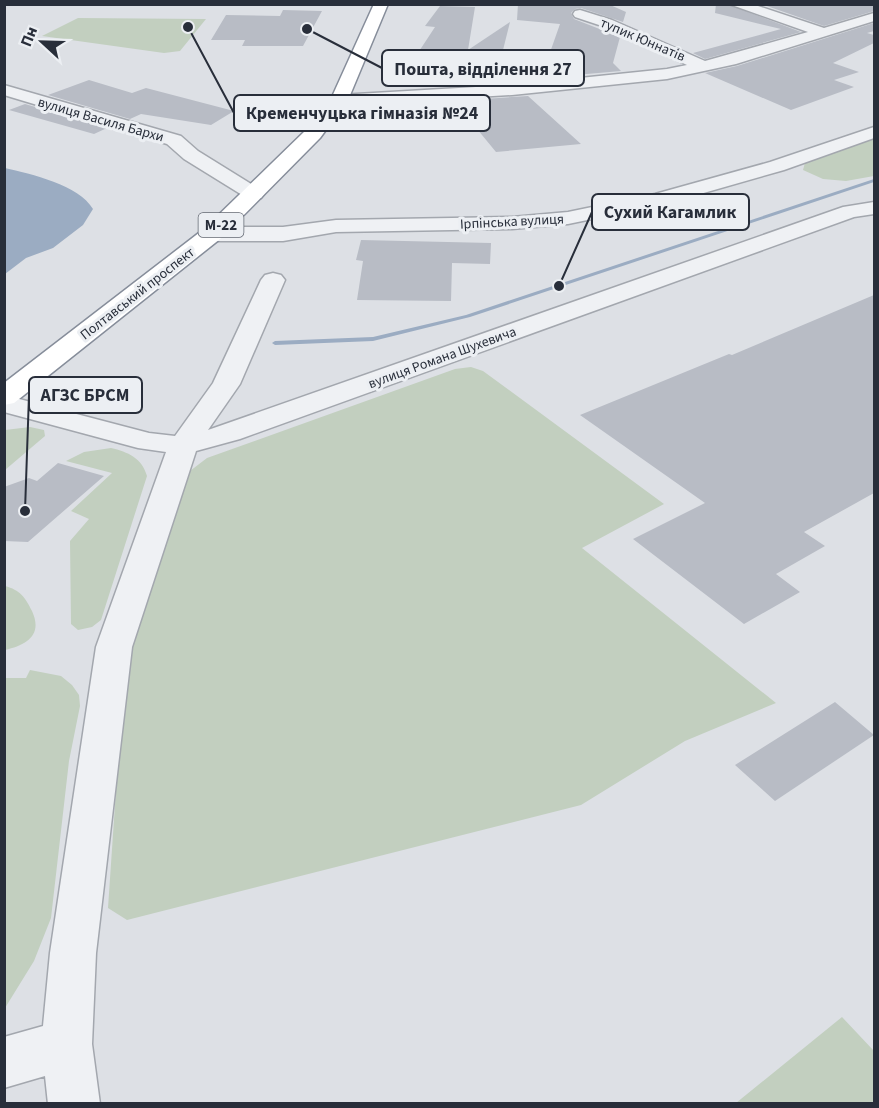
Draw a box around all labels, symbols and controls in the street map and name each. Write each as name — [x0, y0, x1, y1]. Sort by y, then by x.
north arrow — [12, 12, 72, 72]
street label: тупик Юннатів — [597, 13, 688, 67]
text: Пн — [15, 23, 43, 50]
callout: Пошта, відділення 27 — [382, 50, 584, 86]
text: Пошта, відділення 27 — [394, 57, 572, 82]
street label: вулиця Василя Бархи — [35, 92, 166, 148]
callout: Кременчуцька гімназія №24 — [234, 95, 490, 131]
text: Кременчуцька гімназія №24 — [246, 101, 479, 126]
callout: Сухий Кагамлик — [592, 194, 749, 230]
text: Сухий Кагамлик — [604, 200, 736, 225]
street label: Ірпінська вулиця — [459, 209, 565, 235]
road number: М-22 — [198, 213, 244, 237]
street label: Полтавський проспект — [76, 242, 200, 345]
street label: вулиця Романа Шухевича — [365, 322, 519, 394]
callout: АГЗС БРСМ — [29, 377, 142, 413]
text: АГЗС БРСМ — [40, 383, 129, 408]

